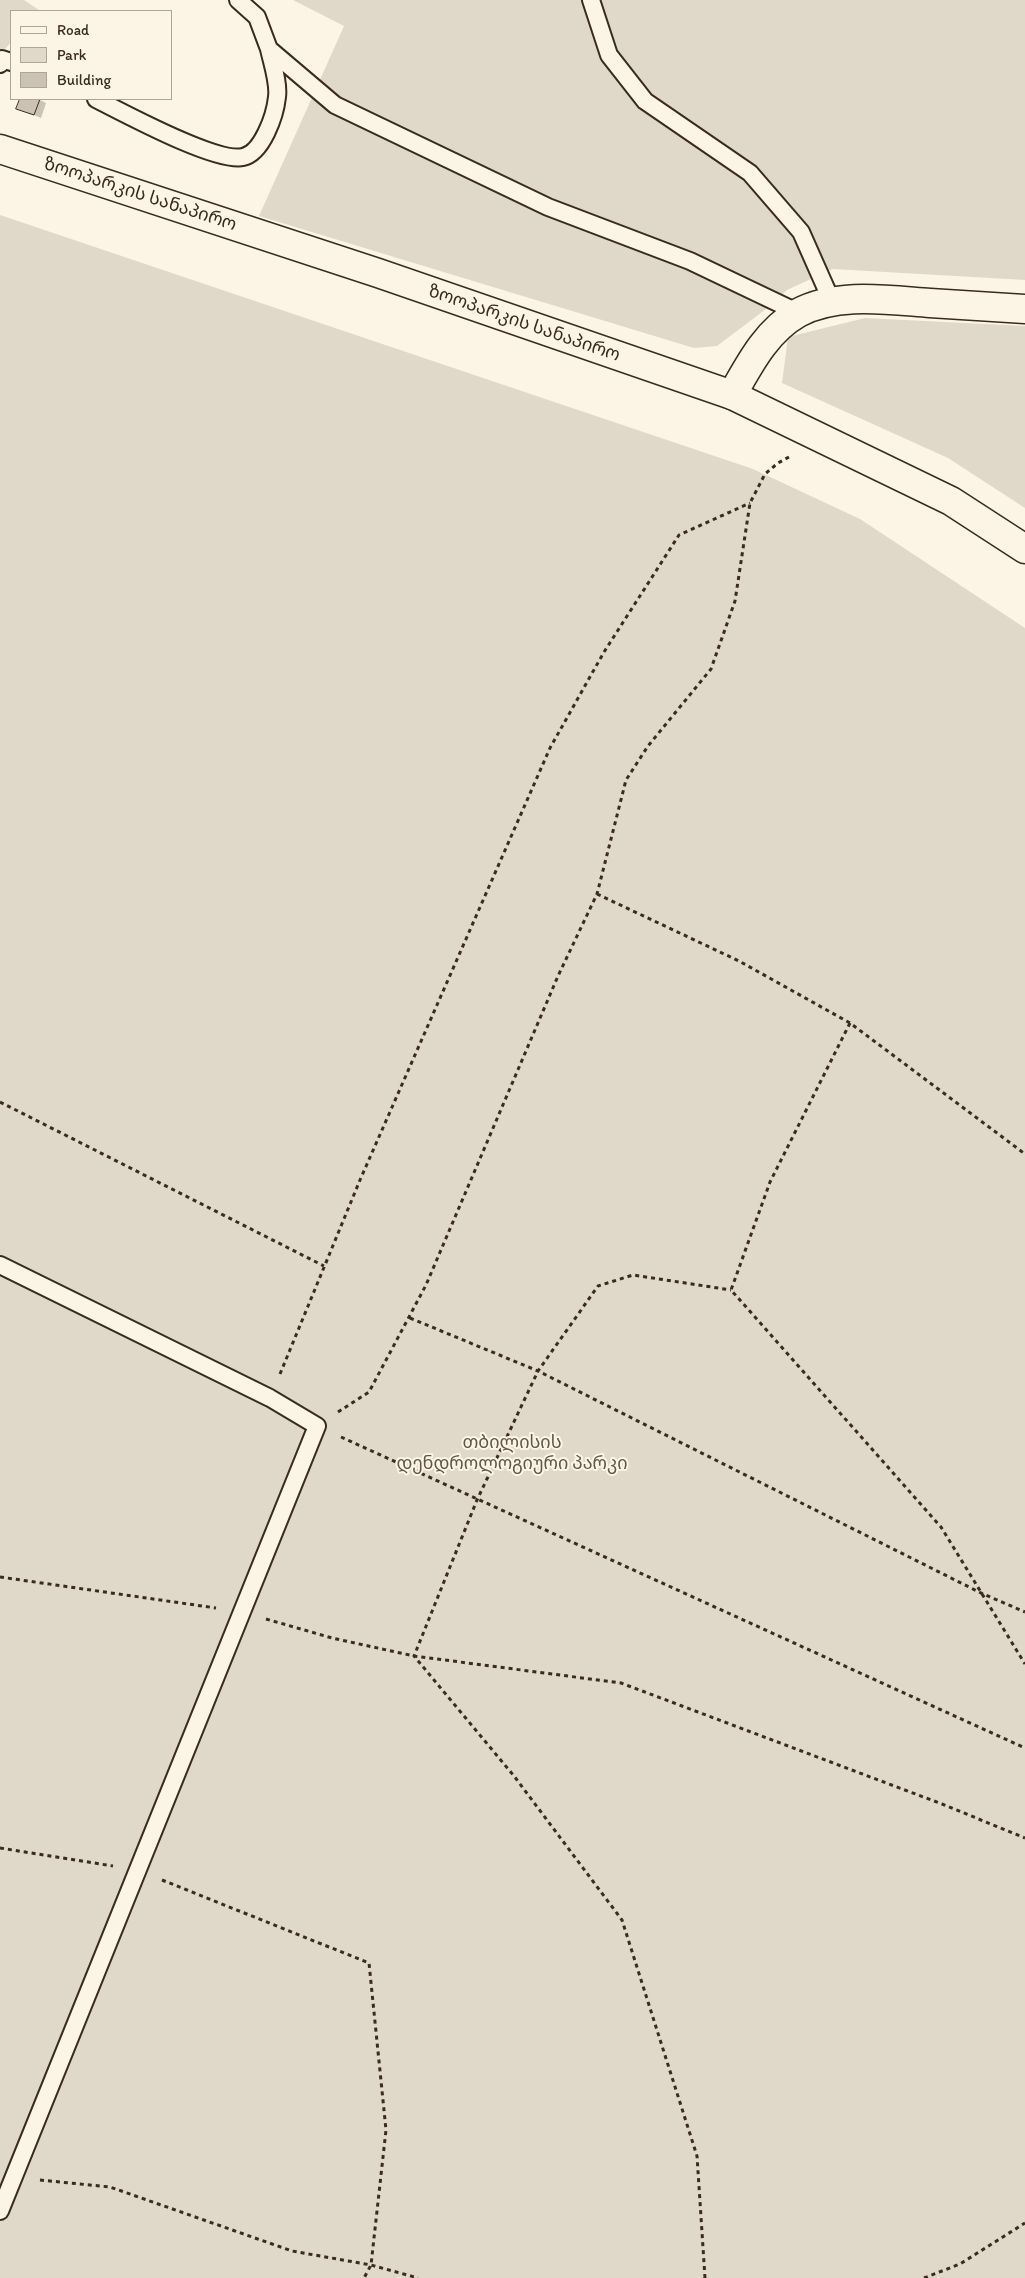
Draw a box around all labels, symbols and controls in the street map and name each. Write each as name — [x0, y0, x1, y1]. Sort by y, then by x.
legend — [10, 10, 172, 100]
text: Road — [57, 21, 89, 39]
text: Park — [57, 46, 87, 64]
text: Building — [57, 71, 111, 89]
street label: ზოოპარკის სანაპირო — [41, 154, 239, 236]
street label: ზოოპარკის სანაპირო — [425, 281, 623, 367]
park label: თბილისის დენდროლოგიური პარკი — [396, 1432, 628, 1475]

